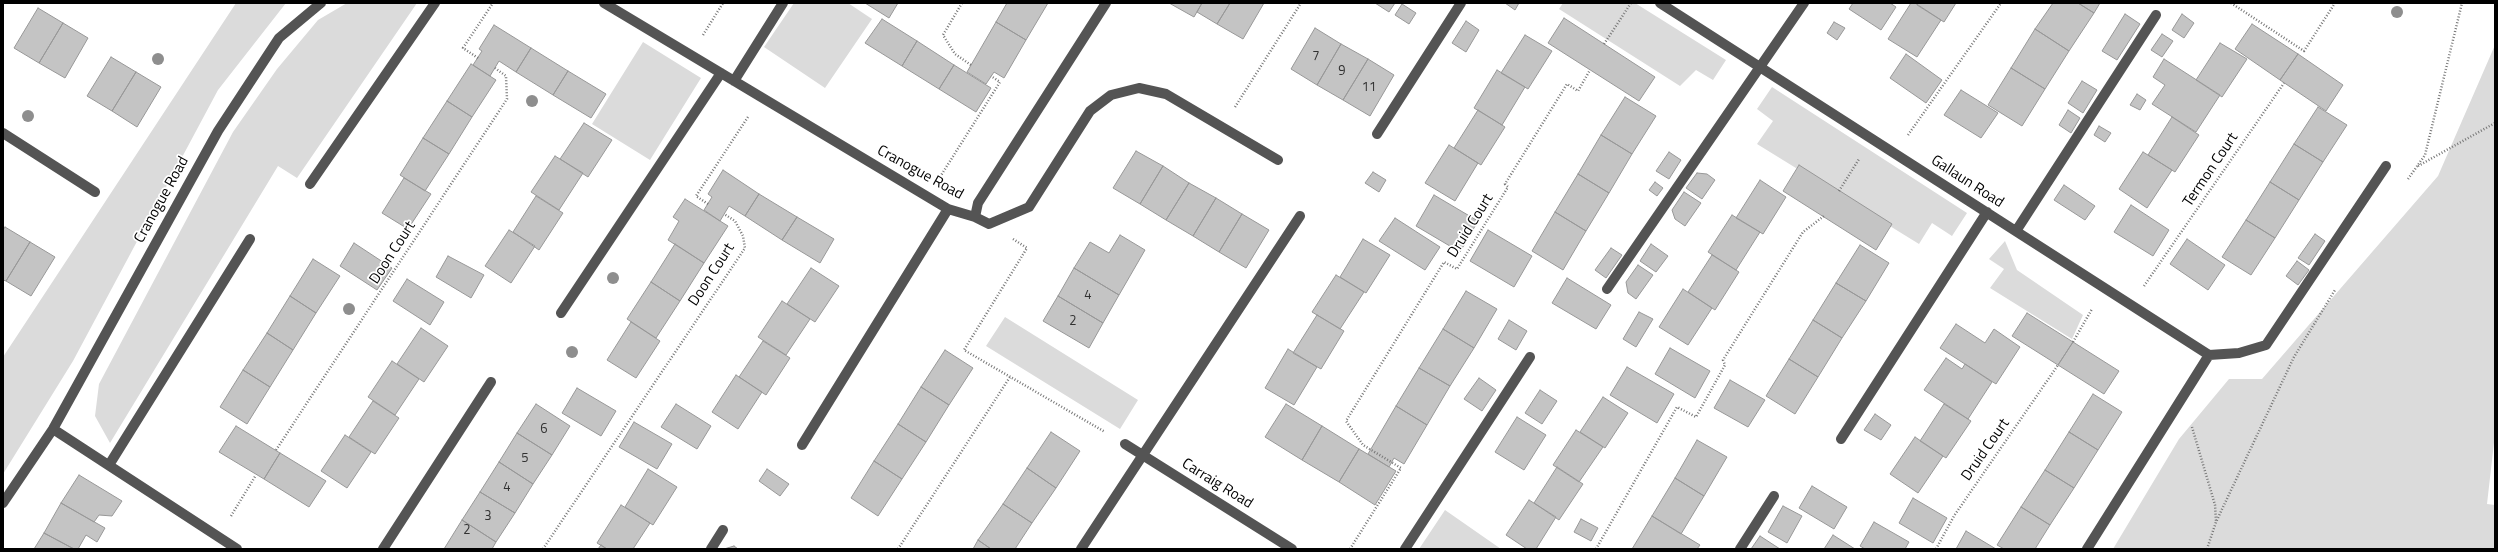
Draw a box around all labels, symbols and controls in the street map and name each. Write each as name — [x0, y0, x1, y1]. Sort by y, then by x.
house number: 7 — [1312, 49, 1320, 65]
house number: 9 — [1338, 64, 1346, 80]
house number: 11 — [1362, 80, 1376, 96]
street label: Termon Court — [2180, 130, 2242, 210]
street label: Cranogue Road — [874, 142, 966, 204]
street label: Gallaun Road — [1927, 152, 2007, 212]
street label: Cranogue Road — [131, 154, 193, 246]
street label: Druid Court — [1444, 191, 1498, 261]
street label: Doon Court — [366, 218, 420, 288]
street label: Doon Court — [685, 240, 739, 310]
house number: 4 — [1084, 288, 1092, 304]
house number: 2 — [1069, 314, 1077, 330]
street label: Druid Court — [1958, 415, 2014, 485]
house number: 6 — [540, 422, 548, 438]
house number: 5 — [521, 451, 529, 467]
street label: Carraig Road — [1178, 455, 1256, 513]
house number: 4 — [503, 480, 511, 496]
house number: 3 — [484, 509, 492, 525]
house number: 2 — [463, 523, 471, 539]

